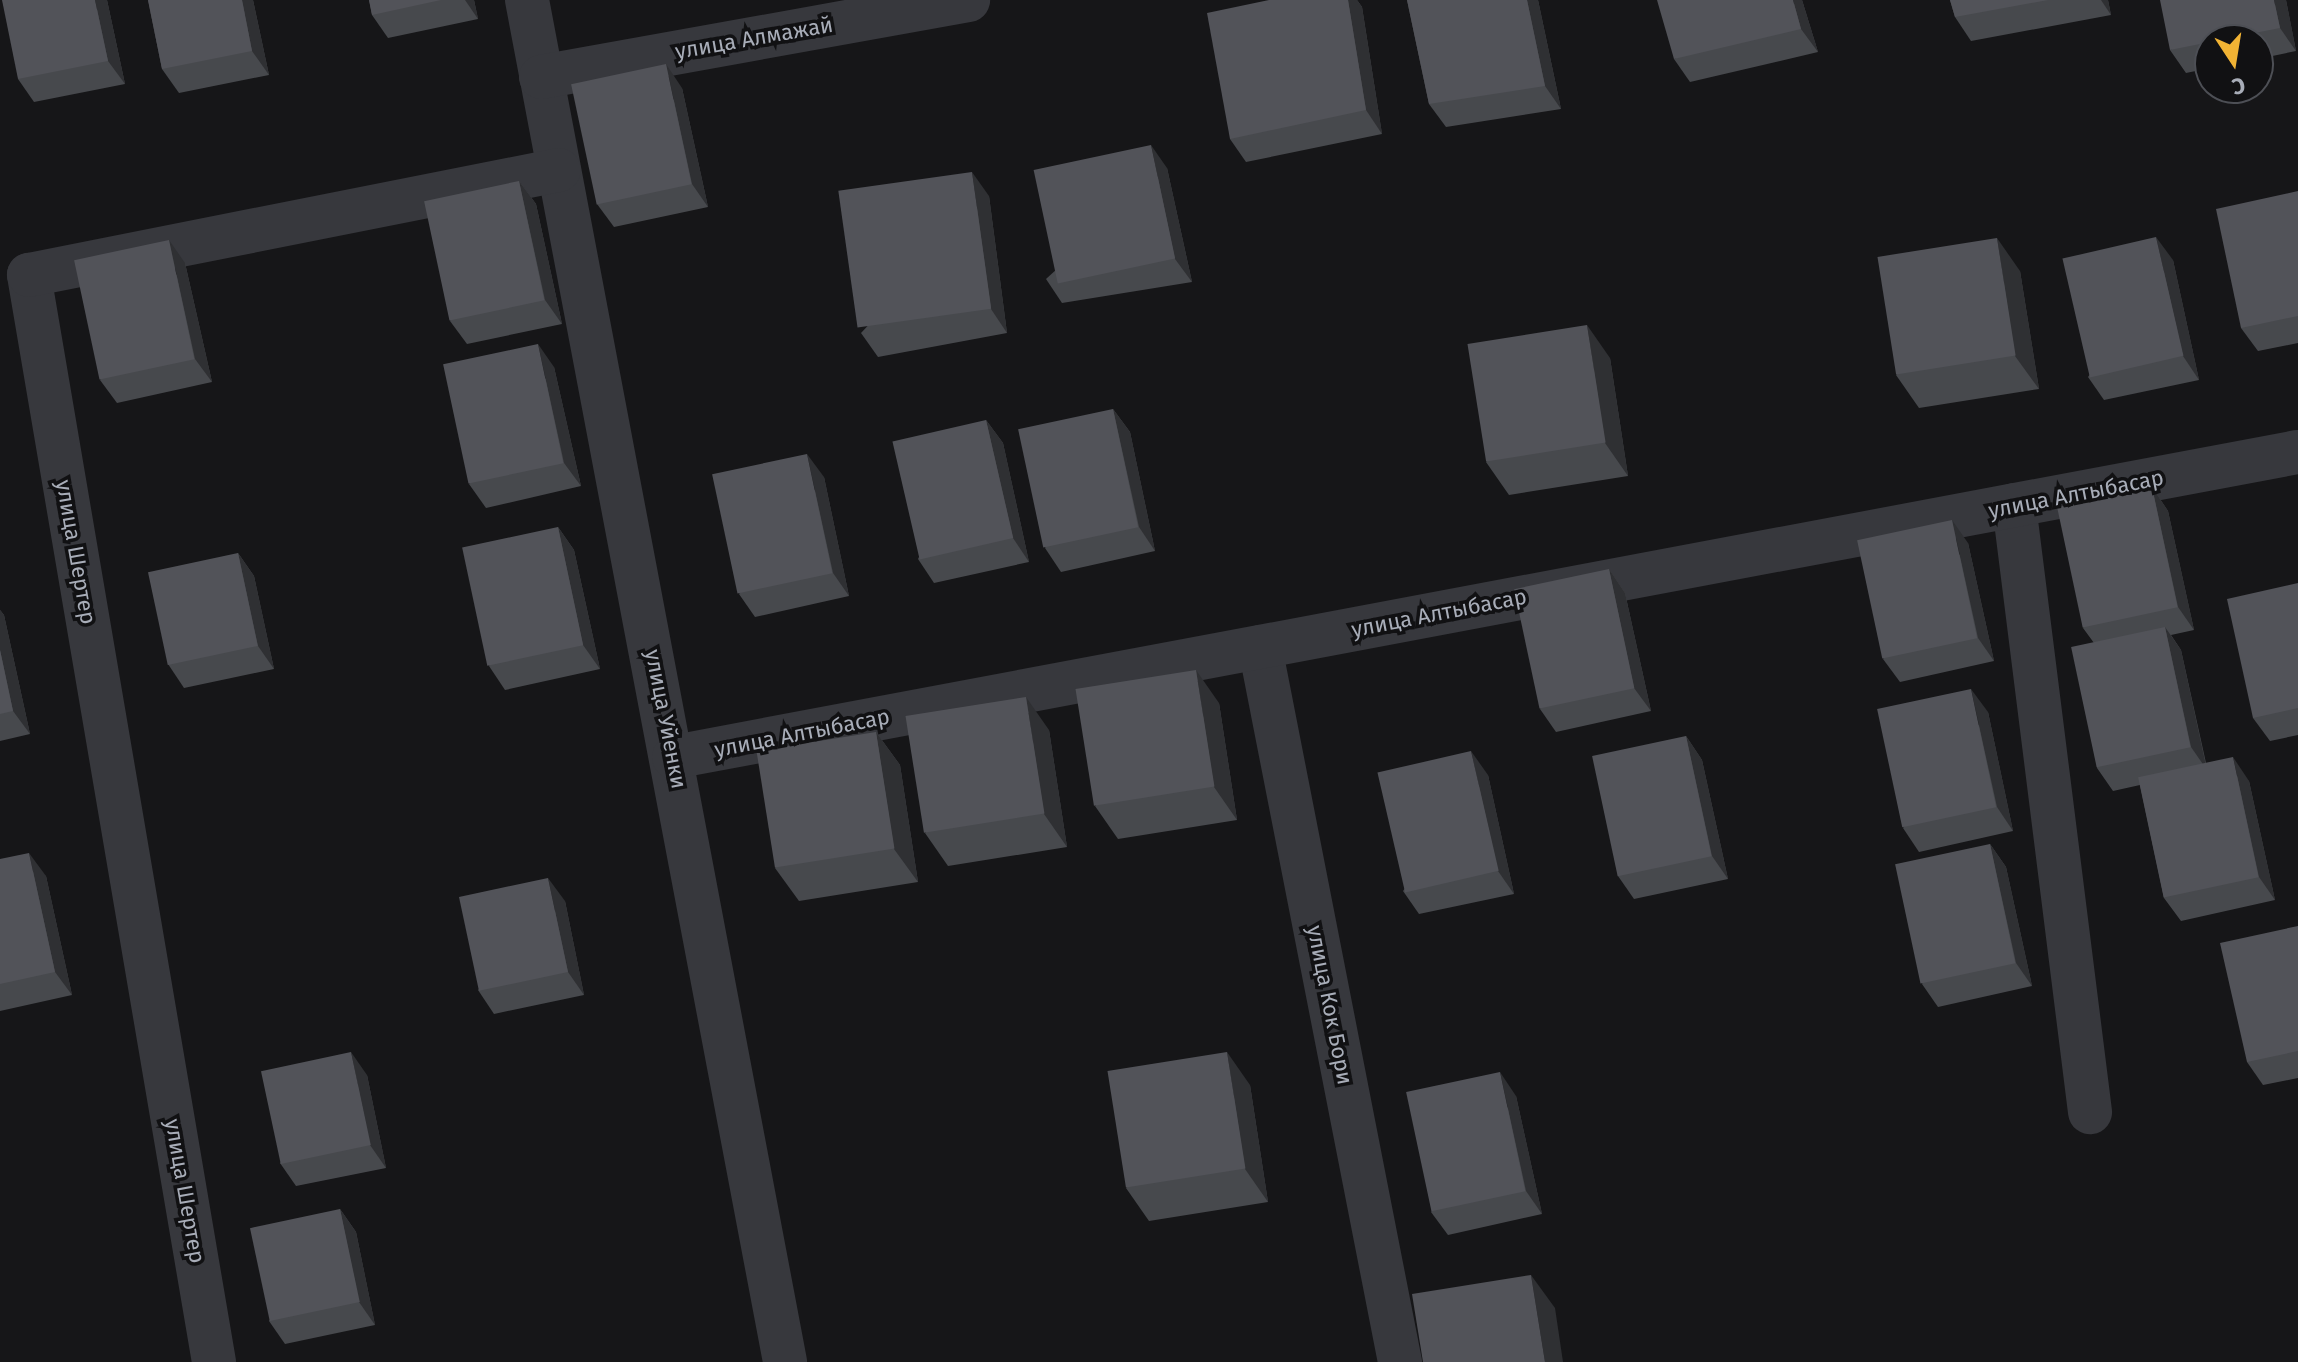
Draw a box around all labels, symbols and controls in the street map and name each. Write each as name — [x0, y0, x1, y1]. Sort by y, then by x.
street label: улица Алмажай — [673, 11, 835, 65]
north arrow — [2194, 24, 2274, 104]
text: С — [2230, 71, 2248, 101]
street label: улица Алтыбасар — [1986, 464, 2166, 524]
street label: улица Шертер — [50, 478, 102, 626]
street label: улица Алтыбасар — [1349, 583, 1529, 643]
street label: улица Уйенки — [640, 647, 692, 791]
street label: улица Алтыбасар — [712, 703, 892, 763]
street label: улица Кок Бори — [1302, 923, 1358, 1087]
street label: улица Шертер — [159, 1117, 211, 1265]

